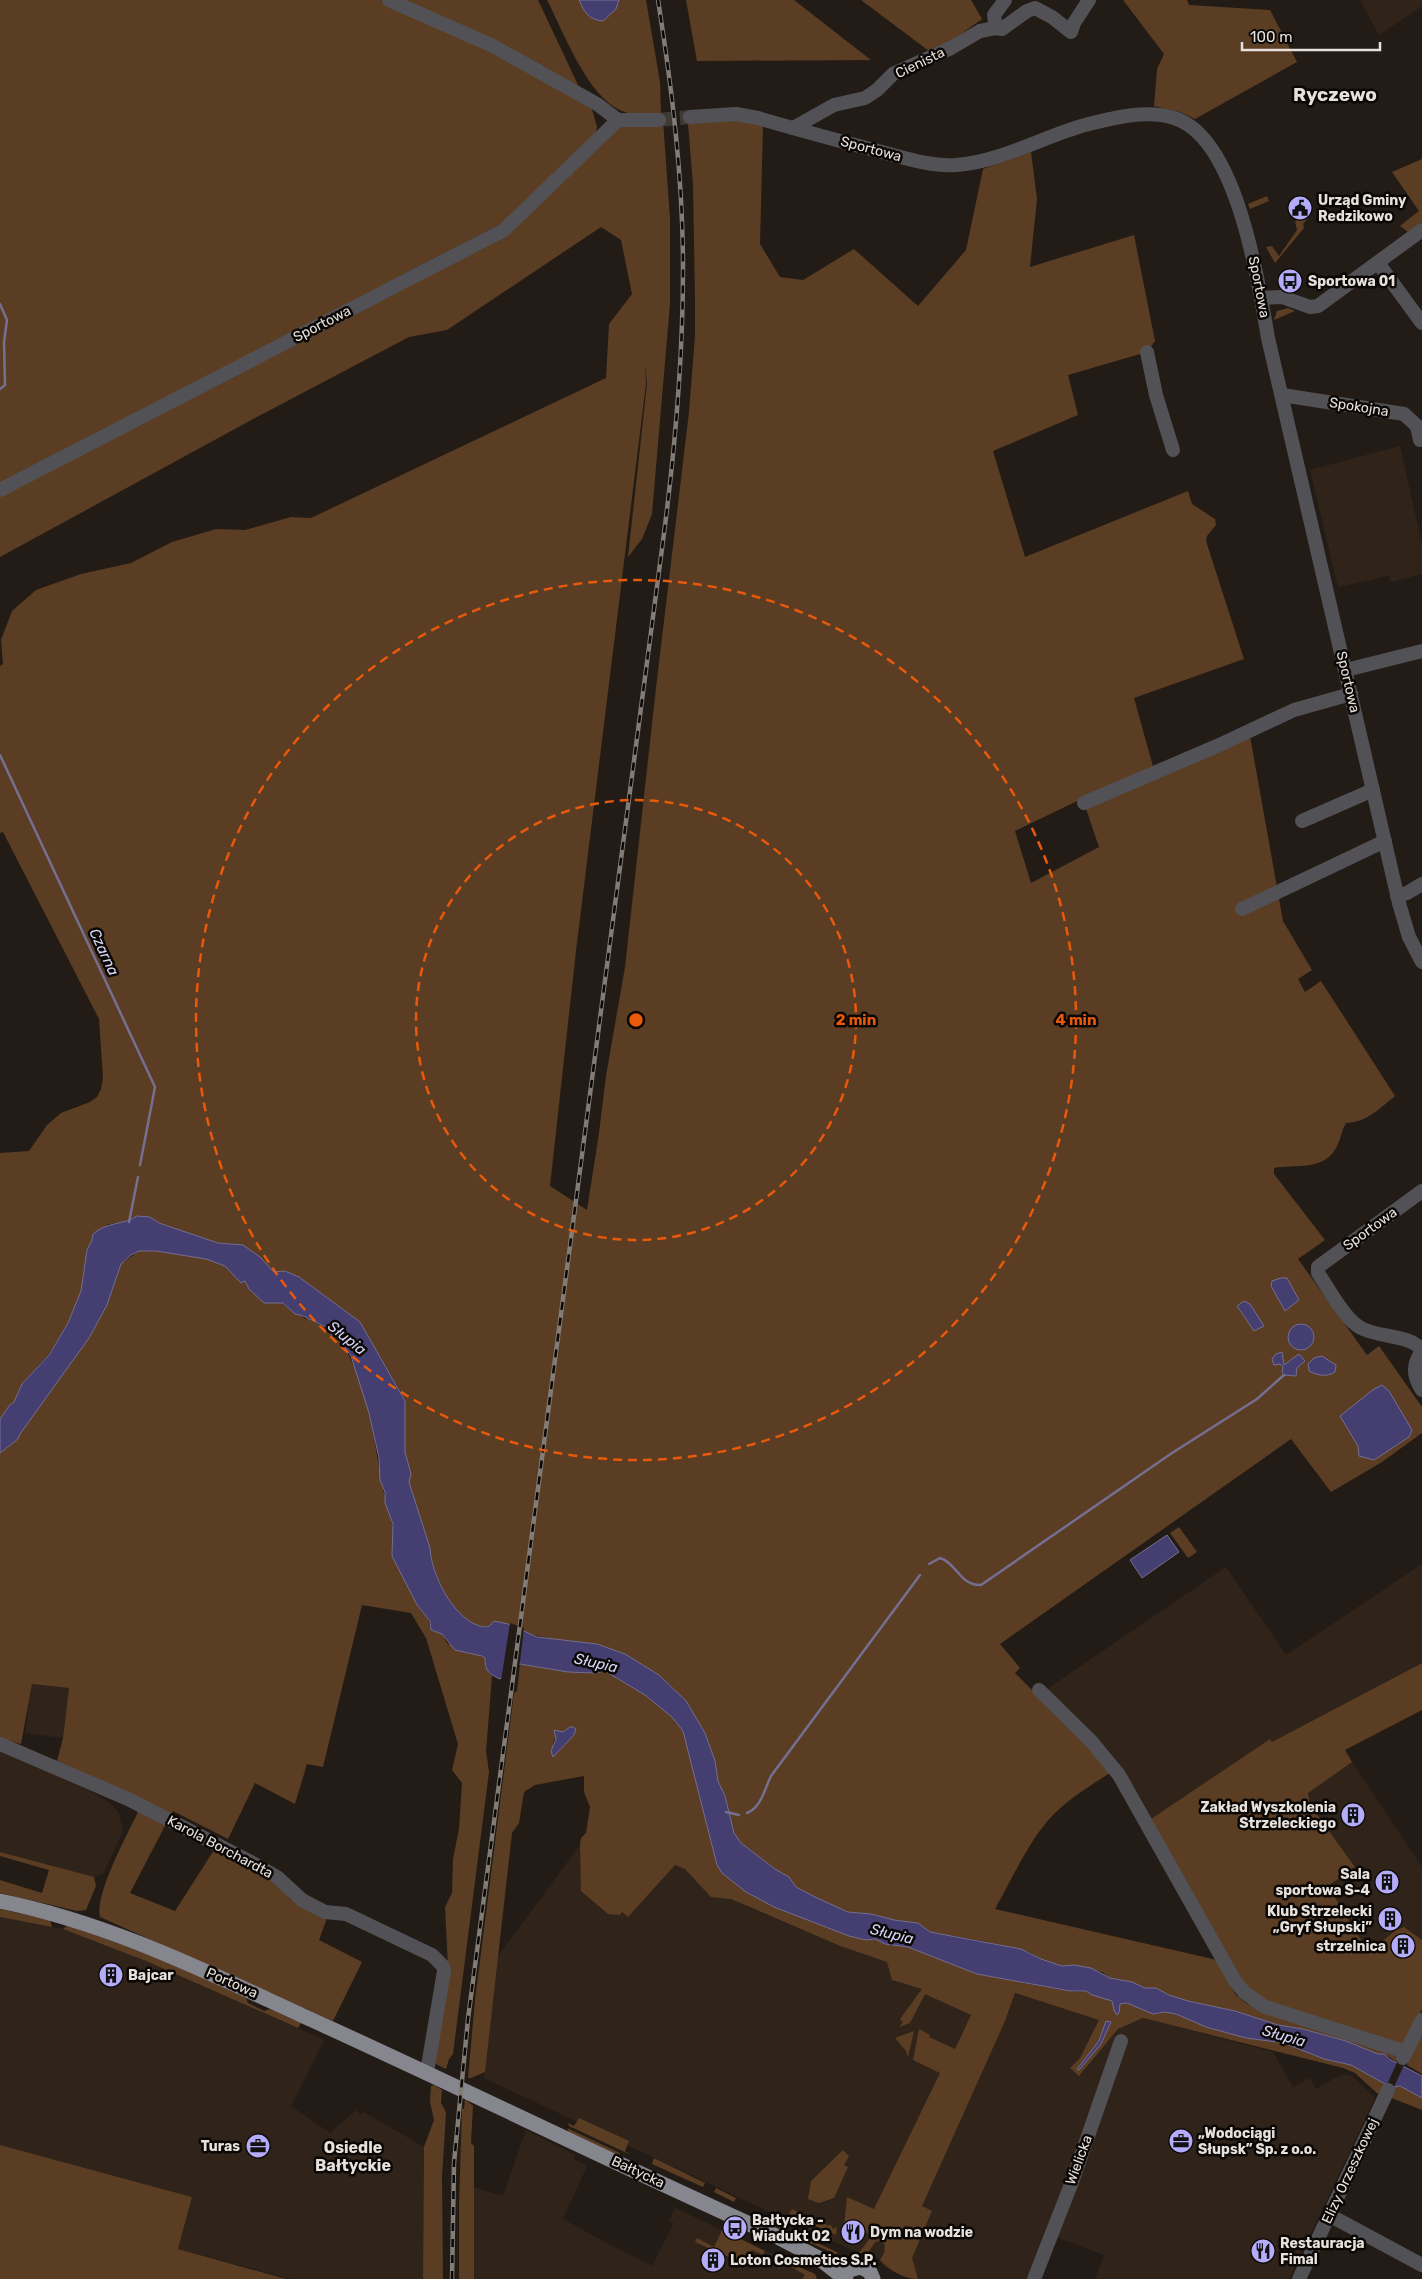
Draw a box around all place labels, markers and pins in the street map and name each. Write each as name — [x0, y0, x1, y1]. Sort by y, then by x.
place label: Urząd Gminy Redzikowo — [1318, 192, 1407, 225]
public building icon: Urząd Gminy Redzikowo — [1287, 195, 1313, 221]
bus stop icon: Sportowa 01 — [1277, 268, 1303, 294]
place label: Sportowa 01 — [1308, 273, 1395, 290]
centre of rings — [627, 1011, 645, 1029]
place label: Zakład Wyszkolenia Strzeleckiego — [1200, 1799, 1336, 1832]
building icon: Zakład Wyszkolenia Strzeleckiego — [1340, 1802, 1366, 1828]
place label: Sala sportowa S-4 — [1275, 1866, 1370, 1899]
building icon: Sala sportowa S-4 — [1374, 1869, 1400, 1895]
place label: Klub Strzelecki „Gryf Słupski” — [1267, 1903, 1372, 1936]
building icon: Klub Strzelecki „Gryf Słupski” — [1377, 1906, 1403, 1932]
building icon: strzelnica — [1390, 1933, 1416, 1959]
place label: strzelnica — [1316, 1938, 1386, 1955]
building icon: Bajcar — [98, 1962, 124, 1988]
place label: Bajcar — [128, 1967, 174, 1984]
place label: „Wodociągi Słupsk” Sp. z o.o. — [1198, 2125, 1316, 2158]
office icon: „Wodociągi Słupsk” Sp. z o.o. — [1168, 2128, 1194, 2154]
office icon: Turas — [245, 2133, 271, 2159]
place label: Turas — [201, 2138, 240, 2155]
place label: Bałtycka - Wiadukt 02 — [752, 2212, 830, 2245]
bus stop icon: Bałtycka - Wiadukt 02 — [722, 2215, 748, 2241]
restaurant icon: Dym na wodzie — [840, 2219, 866, 2245]
place label: Dym na wodzie — [870, 2224, 973, 2241]
place label: Restauracja Fimal — [1280, 2235, 1365, 2268]
restaurant icon: Restauracja Fimal — [1250, 2238, 1276, 2264]
building icon: Loton Cosmetics S.P. — [700, 2247, 726, 2273]
place label: Loton Cosmetics S.P. — [730, 2252, 876, 2269]

